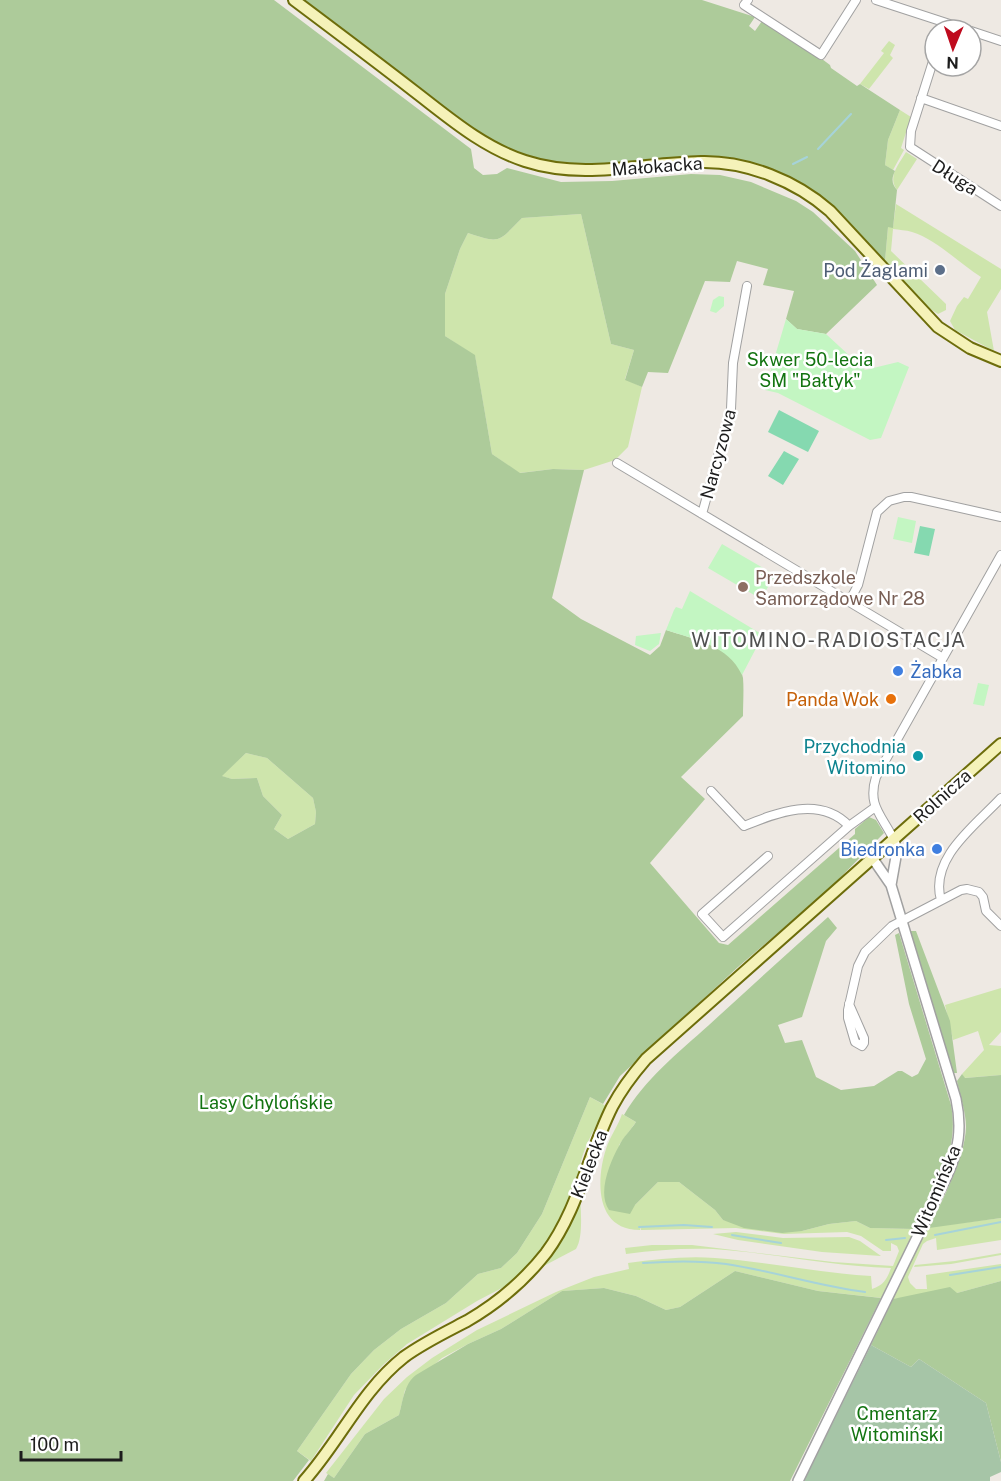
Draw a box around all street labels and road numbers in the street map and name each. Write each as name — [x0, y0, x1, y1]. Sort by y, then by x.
street label: Małokacka — [611, 152, 703, 180]
street label: Długa — [928, 155, 982, 199]
street label: Narcyzowa — [696, 407, 740, 501]
street label: Rolnicza — [909, 765, 975, 827]
street label: Kielecka — [566, 1127, 612, 1201]
street label: Witomińska — [907, 1142, 965, 1240]

